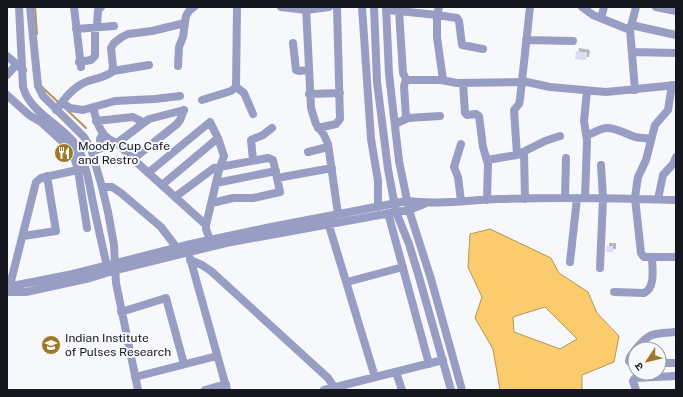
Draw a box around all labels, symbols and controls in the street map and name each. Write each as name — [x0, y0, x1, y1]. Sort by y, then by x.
place label: Moody Cup Cafe and Restro — [78, 139, 170, 167]
restaurant icon: Moody Cup Cafe and Restro — [53, 142, 75, 164]
place label: Indian Institute of Pulses Research — [65, 331, 171, 359]
school or university icon: Indian Institute of Pulses Research — [40, 334, 62, 356]
north arrow — [627, 341, 667, 381]
text: उ — [632, 360, 646, 373]

